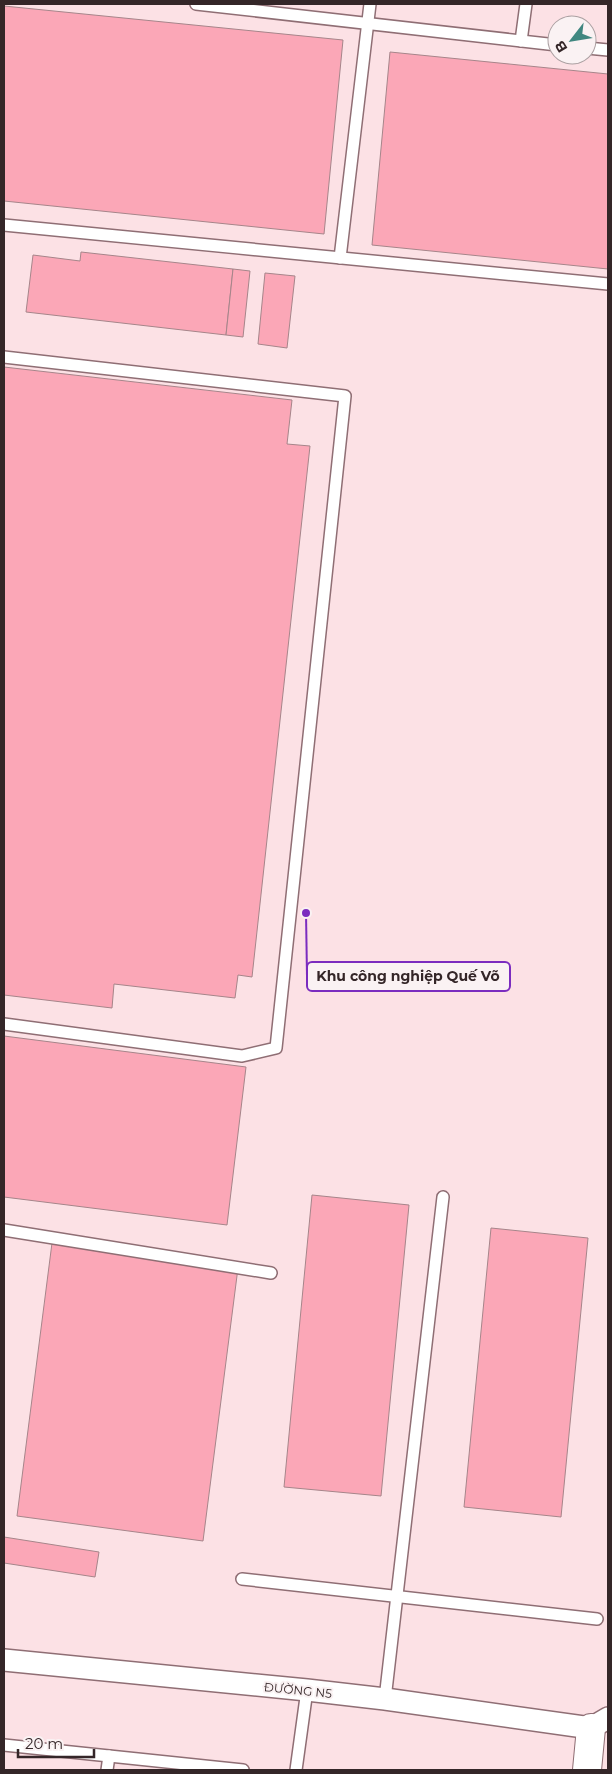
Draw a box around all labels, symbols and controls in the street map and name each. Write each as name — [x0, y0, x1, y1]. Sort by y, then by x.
north arrow — [547, 15, 597, 65]
text: B — [550, 37, 571, 56]
callout: Khu công nghiệp Quế Võ — [307, 962, 510, 991]
text: Khu công nghiệp Quế Võ — [316, 967, 500, 985]
street label: ĐƯỜNG N5 — [263, 1679, 333, 1701]
scale bar — [18, 1726, 94, 1758]
text: 20 m — [25, 1734, 63, 1753]

